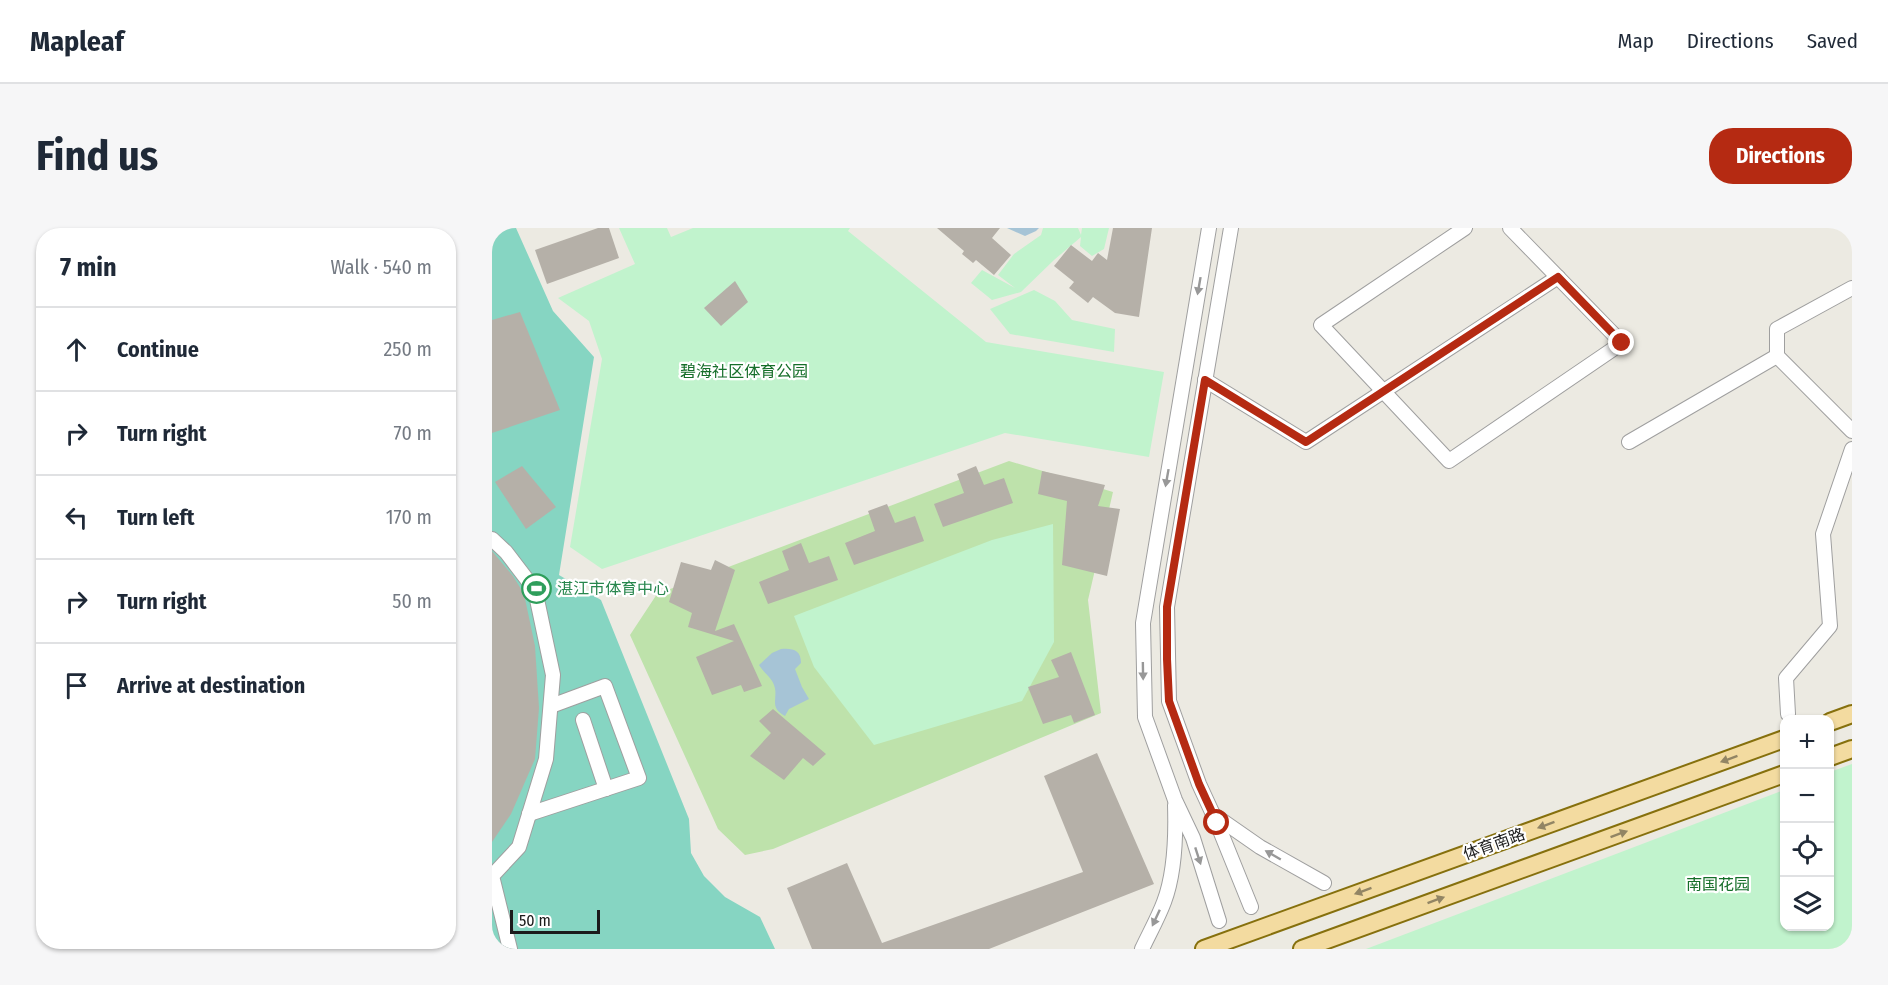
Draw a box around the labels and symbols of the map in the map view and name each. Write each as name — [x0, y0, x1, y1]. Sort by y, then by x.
one-way arrow — [1195, 276, 1204, 295]
route end — [1608, 329, 1634, 355]
park label: 碧海社区体育公园 — [680, 362, 808, 381]
one-way arrow — [1162, 469, 1171, 488]
sports icon: 湛江市体育中心 — [520, 572, 552, 604]
place label: 湛江市体育中心 — [557, 579, 669, 598]
one-way arrow — [1138, 662, 1148, 681]
one-way arrow — [1720, 754, 1738, 764]
route start — [1203, 809, 1229, 835]
one-way arrow — [1537, 821, 1555, 830]
street label: 体育南路 — [1461, 824, 1527, 864]
one-way arrow — [1611, 828, 1629, 838]
one-way arrow — [1194, 847, 1204, 865]
one-way arrow — [1265, 849, 1281, 860]
park label: 南国花园 — [1686, 875, 1750, 894]
one-way arrow — [1354, 887, 1372, 897]
one-way arrow — [1427, 895, 1445, 905]
scale bar — [510, 907, 600, 934]
one-way arrow — [1152, 910, 1161, 927]

